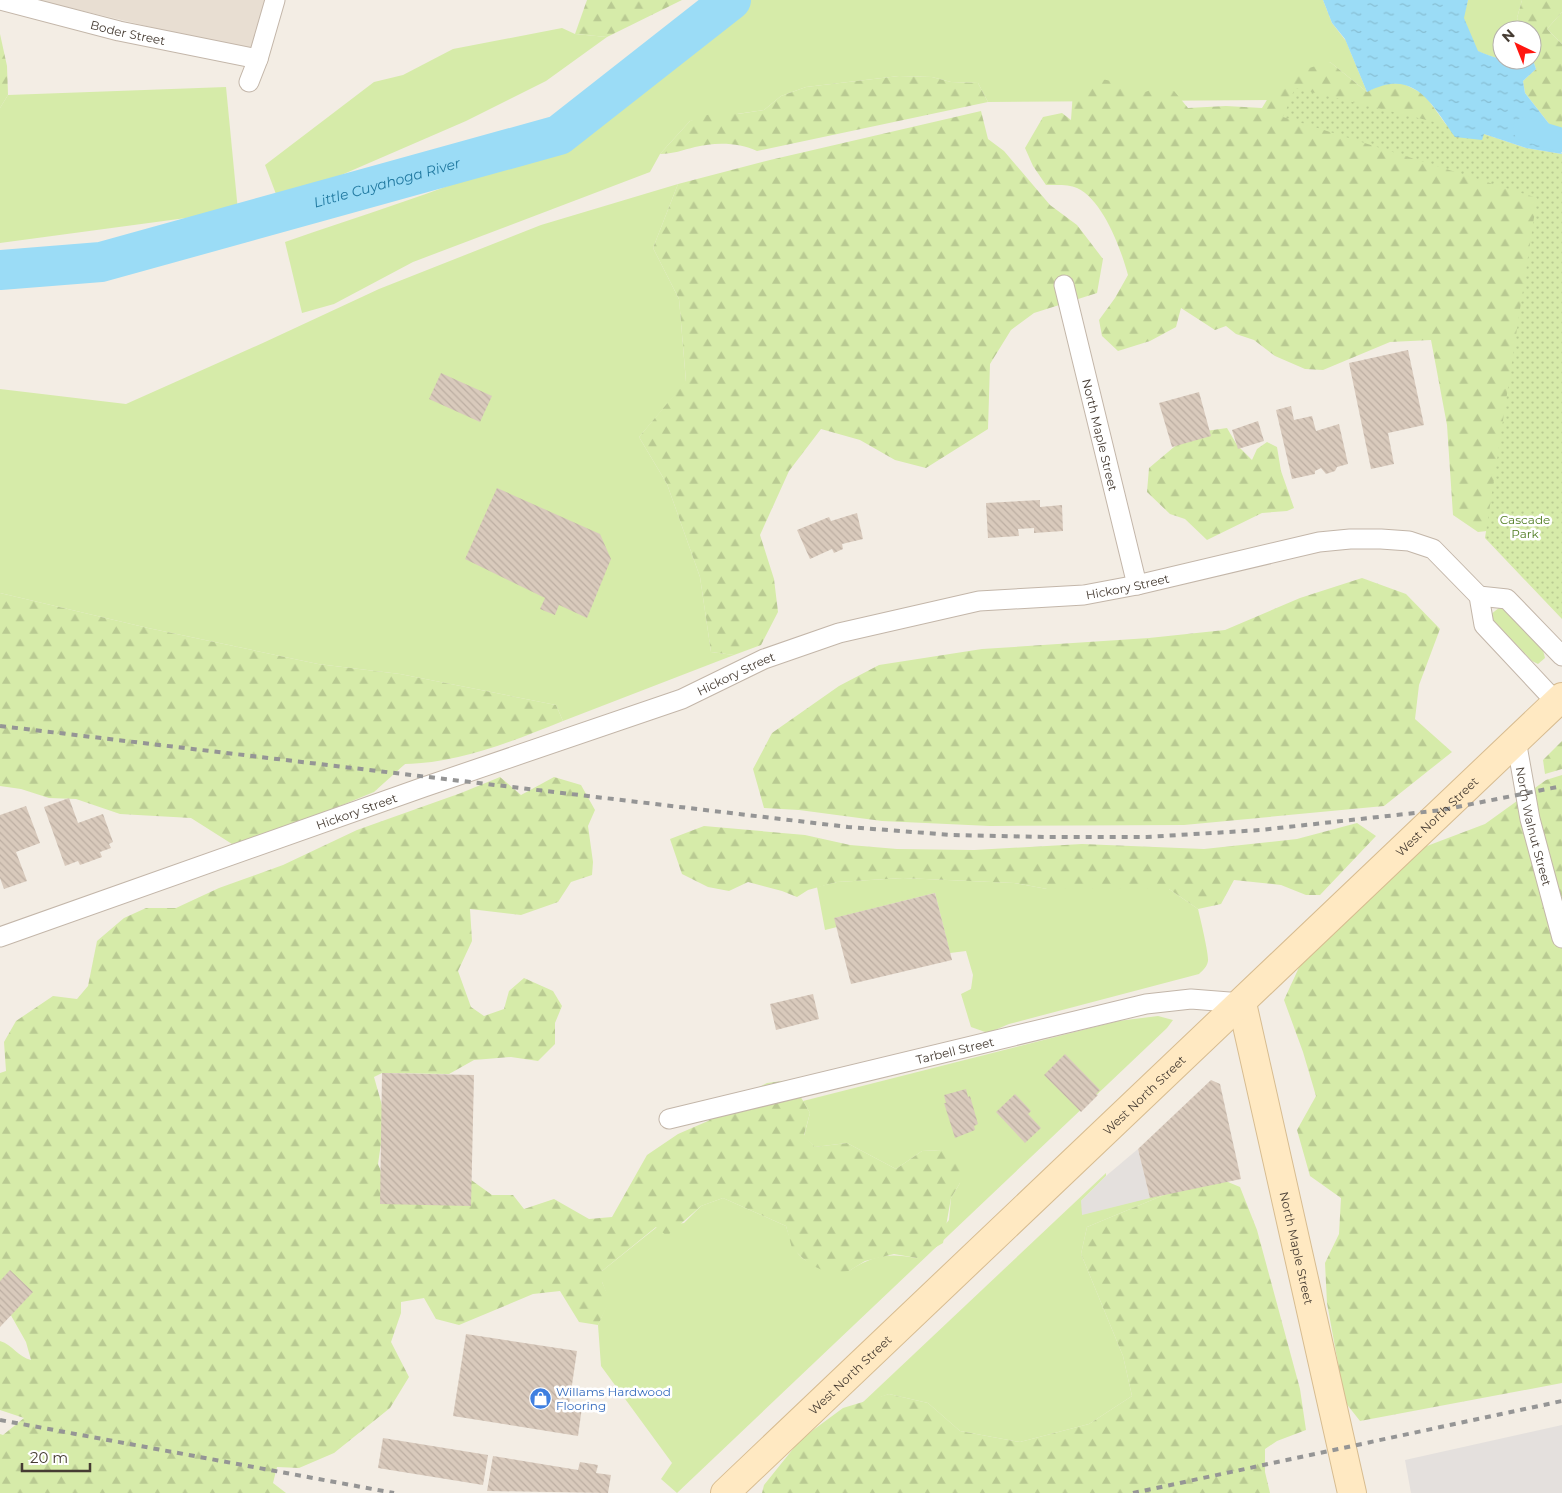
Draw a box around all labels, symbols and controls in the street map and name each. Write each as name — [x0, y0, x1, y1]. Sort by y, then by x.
street label: Boder Street — [89, 16, 167, 48]
north arrow — [1492, 20, 1542, 70]
text: N — [1498, 25, 1518, 46]
water label: Little Cuyahoga River — [311, 154, 463, 212]
street label: North Maple Street — [1080, 377, 1121, 492]
park label: Cascade Park — [1500, 512, 1550, 541]
street label: Hickory Street — [1084, 570, 1171, 602]
street label: Hickory Street — [694, 648, 777, 698]
street label: North Walnut Street — [1513, 765, 1555, 887]
street label: West North Street — [1392, 773, 1481, 859]
street label: Hickory Street — [314, 790, 399, 832]
street label: Tarbell Street — [914, 1033, 995, 1067]
street label: West North Street — [1099, 1052, 1188, 1138]
street label: North Maple Street — [1277, 1190, 1317, 1306]
street label: West North Street — [805, 1332, 894, 1417]
place label: Willams Hardwood Flooring — [556, 1384, 671, 1413]
shop icon: Willams Hardwood Flooring — [528, 1386, 552, 1410]
scale bar — [22, 1440, 90, 1472]
text: 20 m — [30, 1448, 68, 1467]

